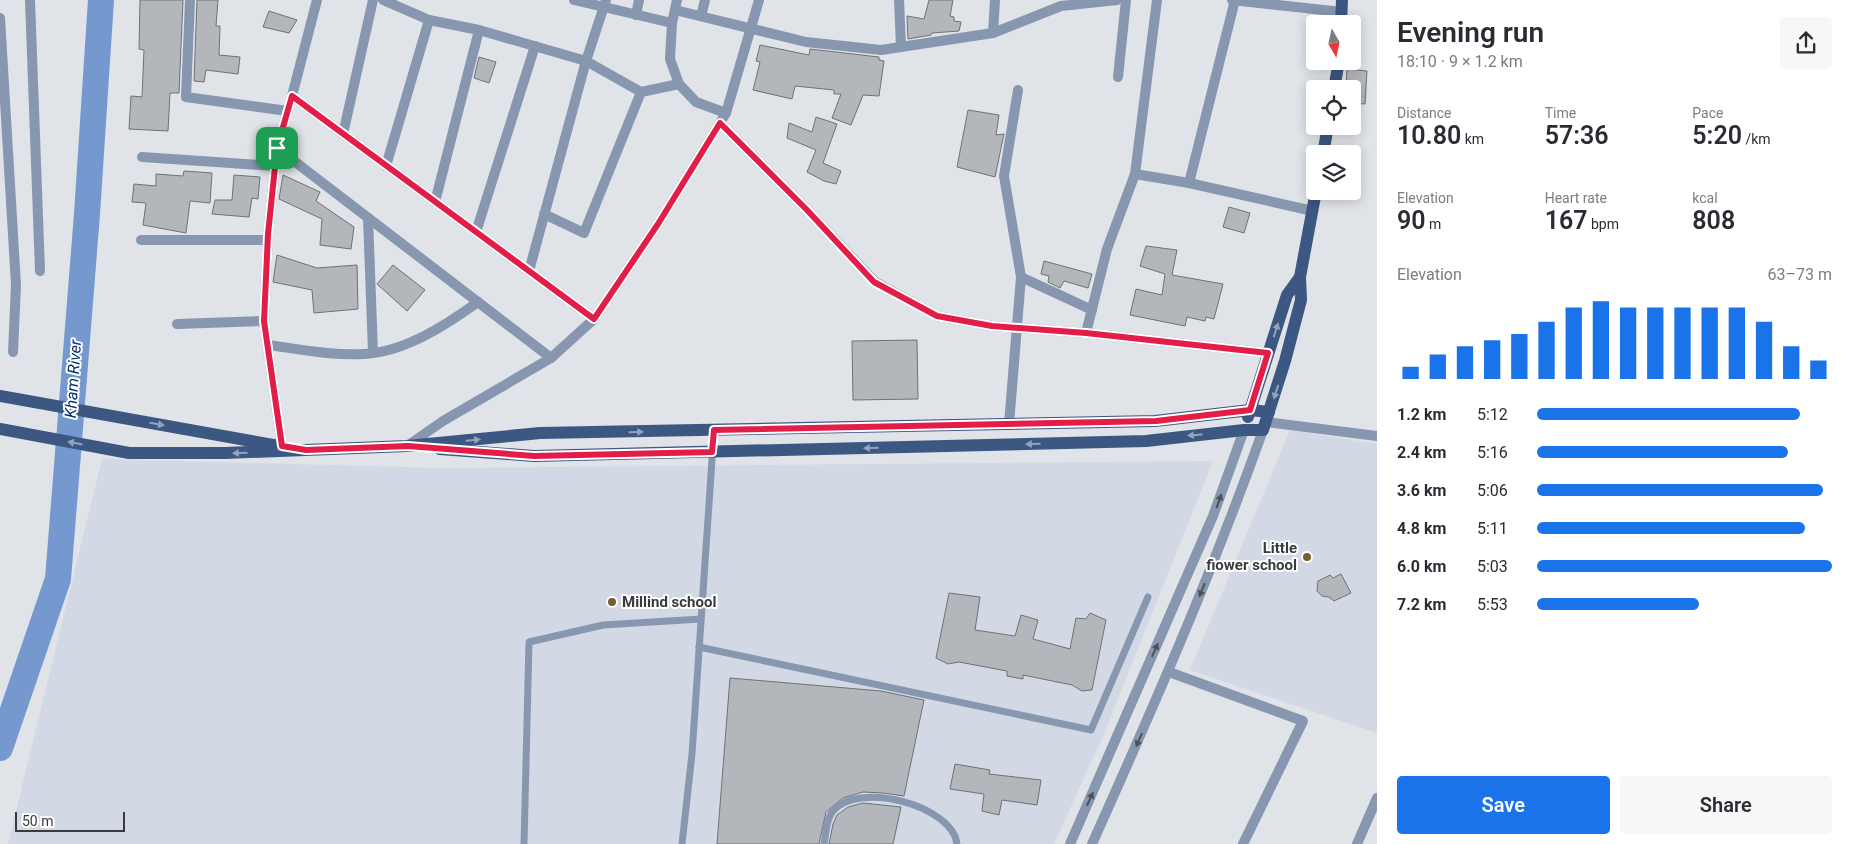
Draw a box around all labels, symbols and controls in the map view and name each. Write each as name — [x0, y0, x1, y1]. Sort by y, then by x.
north arrow — [1306, 15, 1361, 70]
map controls — [1306, 15, 1361, 200]
text: Evening run — [1397, 16, 1544, 49]
button: share — [1780, 17, 1832, 69]
text: 18:10 · 9 × 1.2 km — [1397, 52, 1523, 71]
button: locate — [1306, 80, 1361, 135]
text: Distance — [1397, 105, 1452, 121]
text: Time — [1545, 105, 1576, 121]
text: Pace — [1692, 105, 1723, 121]
text: 10.80 — [1397, 121, 1461, 150]
text: 57:36 — [1545, 121, 1609, 150]
text: 5:20 — [1692, 121, 1742, 150]
pin — [256, 127, 298, 169]
text: km — [1461, 131, 1484, 147]
text: /km — [1742, 131, 1771, 147]
icon: arrive — [263, 134, 291, 162]
button: layers — [1306, 145, 1361, 200]
text: Elevation — [1397, 190, 1454, 206]
text: Heart rate — [1545, 190, 1607, 206]
text: kcal — [1692, 190, 1718, 206]
text: 90 — [1397, 206, 1426, 235]
text: 167 — [1545, 206, 1588, 235]
text: 808 — [1692, 206, 1735, 235]
text: m — [1426, 216, 1441, 232]
text: bpm — [1588, 216, 1619, 232]
text: Elevation — [1397, 265, 1462, 284]
text: 63–73 m — [1768, 265, 1832, 284]
one-way arrow — [1272, 323, 1280, 338]
water label: Kham River — [61, 338, 85, 419]
one-way arrow — [1271, 385, 1279, 400]
text: 1.2 km — [1397, 405, 1446, 424]
text: 5:12 — [1477, 405, 1508, 424]
one-way arrow — [149, 421, 165, 429]
one-way arrow — [628, 427, 644, 435]
one-way arrow — [1187, 431, 1203, 439]
one-way arrow — [466, 436, 482, 444]
one-way arrow — [67, 439, 83, 447]
one-way arrow — [1025, 440, 1041, 448]
text: 2.4 km — [1397, 443, 1446, 462]
text: 5:16 — [1477, 443, 1508, 462]
one-way arrow — [862, 444, 878, 452]
one-way arrow — [232, 449, 248, 457]
text: 3.6 km — [1397, 481, 1446, 500]
text: 5:06 — [1477, 481, 1508, 500]
one-way arrow — [1215, 493, 1223, 508]
text: 4.8 km — [1397, 519, 1446, 538]
text: 5:11 — [1477, 519, 1508, 538]
place label: Little fiower school — [1206, 539, 1297, 574]
marker: Little fiower school — [1301, 551, 1313, 563]
text: 6.0 km — [1397, 557, 1446, 576]
text: 5:03 — [1477, 557, 1508, 576]
one-way arrow — [1197, 583, 1205, 597]
place label: Millind school — [622, 593, 716, 611]
text: 7.2 km — [1397, 595, 1446, 614]
text: 5:53 — [1477, 595, 1508, 614]
marker: Millind school — [606, 596, 618, 608]
one-way arrow — [1151, 643, 1159, 657]
one-way arrow — [1134, 733, 1142, 747]
button: Save — [1397, 776, 1610, 834]
button: Share — [1620, 776, 1832, 834]
one-way arrow — [1086, 792, 1094, 806]
scale bar — [15, 809, 125, 832]
text: 50 m — [22, 813, 54, 829]

